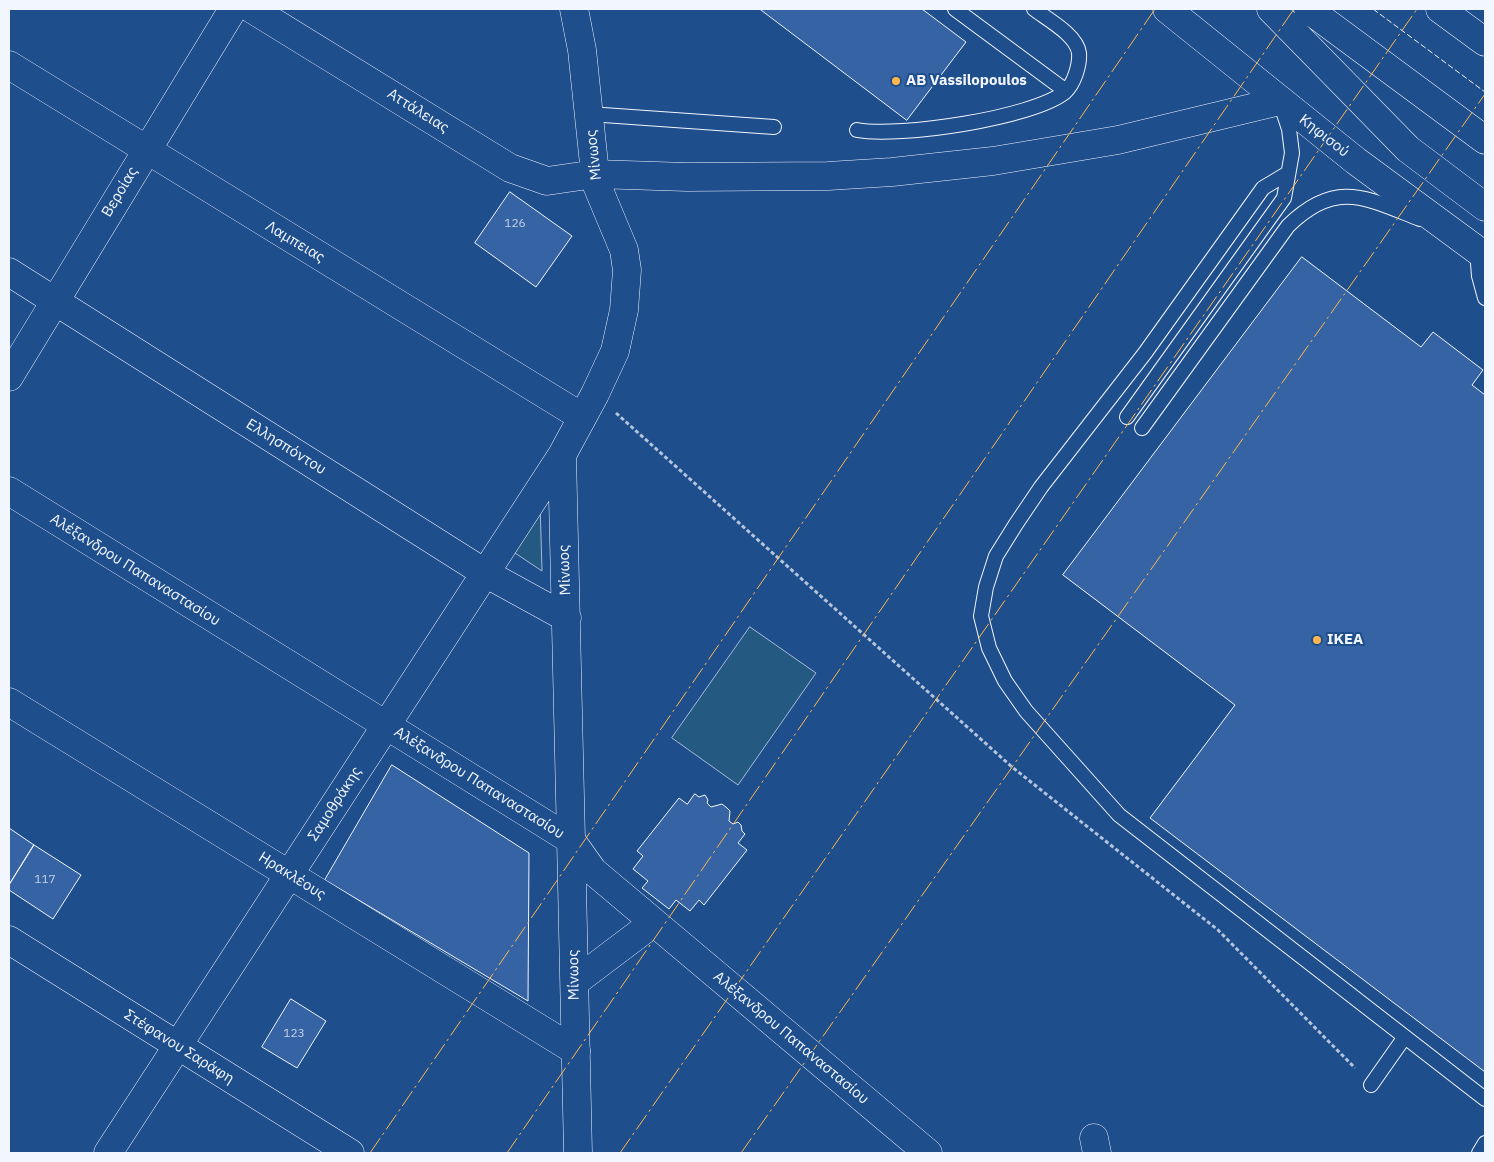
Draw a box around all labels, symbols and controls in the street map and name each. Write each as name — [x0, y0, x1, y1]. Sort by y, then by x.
place label: AB Vassilopoulos — [906, 72, 1027, 90]
marker: AB Vassilopoulos — [890, 75, 902, 87]
street label: Αττάλειας — [384, 85, 452, 137]
street label: Κηφισού — [1295, 111, 1353, 161]
street label: Μίνωος — [582, 129, 606, 181]
street label: Βεροίας — [98, 164, 142, 220]
street label: Λαμπειας — [262, 217, 328, 267]
house number: 126 — [504, 217, 526, 231]
street label: Ελλησπόντου — [243, 415, 329, 479]
street label: Αλέξανδρου Παπαναστασίου — [47, 510, 223, 630]
street label: Μίνωος — [555, 544, 575, 596]
place label: IKEA — [1327, 631, 1363, 649]
marker: IKEA — [1311, 634, 1323, 646]
street label: Αλέξανδρου Παπαναστασίου — [391, 723, 567, 843]
street label: Σαμοθράκης — [304, 763, 366, 845]
street label: Ηρακλέους — [255, 848, 329, 904]
house number: 117 — [34, 873, 56, 887]
street label: Μίνωος — [565, 949, 583, 1001]
street label: Αλέξανδρου Παπαναστασίου — [710, 968, 872, 1108]
street label: Στέφανου Σαράφη — [121, 1006, 237, 1088]
house number: 123 — [283, 1027, 305, 1041]

